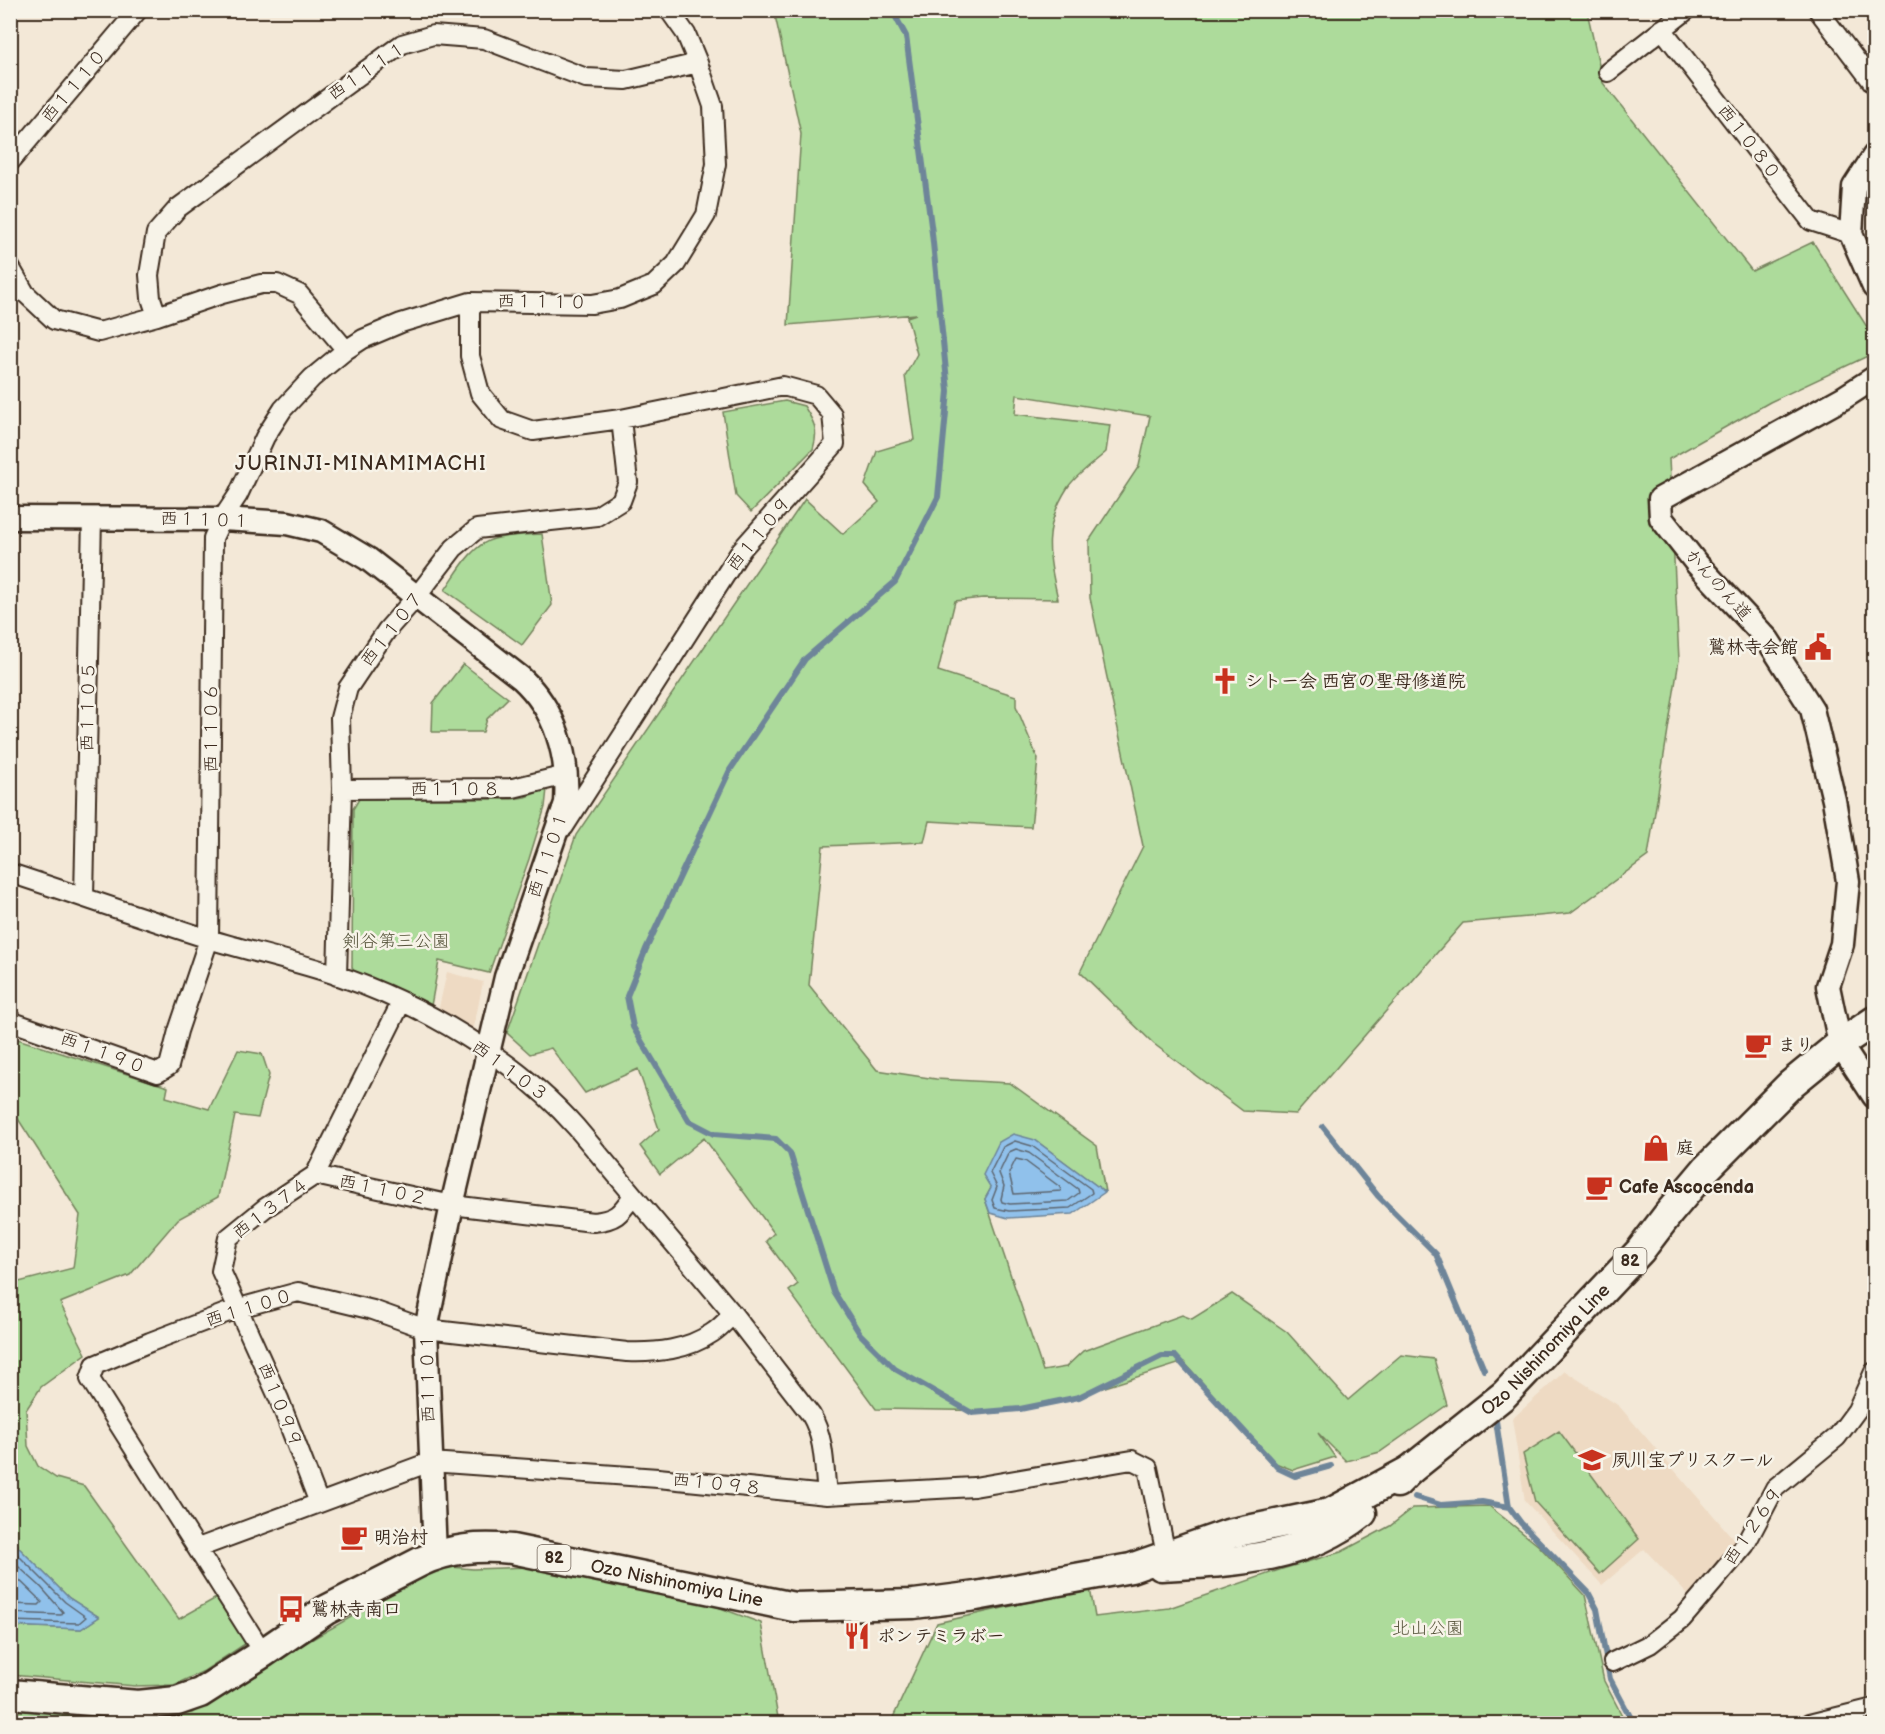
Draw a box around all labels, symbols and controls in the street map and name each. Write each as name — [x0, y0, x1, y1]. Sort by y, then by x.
street label: 西１１１１ — [324, 37, 410, 105]
street label: 西１１１０ — [37, 45, 111, 127]
street label: 西１０８０ — [1713, 100, 1785, 184]
street label: 西１１１０ — [497, 291, 587, 313]
district label: JURINJI-MINAMIMACHI — [235, 452, 487, 476]
street label: 西１１０９ — [723, 492, 795, 576]
street label: 西１１０１ — [160, 508, 250, 532]
street label: かんのん道 — [1680, 545, 1756, 625]
street label: 西１１０７ — [356, 587, 428, 671]
public building icon: 鷲林寺会館 — [1803, 632, 1833, 662]
place label: 鷲林寺会館 — [1708, 637, 1798, 658]
street label: 西１１０５ — [77, 662, 99, 752]
church icon: シトー会 西宮の聖母修道院 — [1210, 666, 1240, 696]
place label: シトー会 西宮の聖母修道院 — [1245, 671, 1466, 692]
street label: 西１１０６ — [201, 683, 222, 773]
street label: 西１１０８ — [410, 779, 500, 800]
street label: 西１１０１ — [523, 809, 573, 901]
park label: 剣谷第三公園 — [342, 931, 450, 952]
street label: 西１１９０ — [57, 1028, 149, 1078]
cafe icon: まり — [1743, 1030, 1773, 1060]
place label: まり — [1778, 1035, 1814, 1056]
street label: 西１１０３ — [467, 1036, 553, 1106]
shop icon: 庭 — [1641, 1133, 1671, 1163]
place label: 庭 — [1676, 1138, 1694, 1159]
street label: 西１１０２ — [337, 1170, 429, 1210]
cafe icon: Cafe Ascocenda — [1584, 1172, 1614, 1202]
street label: 西１３７４ — [229, 1173, 313, 1243]
place label: Cafe Ascocenda — [1619, 1177, 1754, 1198]
road number: 82 — [1614, 1248, 1646, 1274]
street label: Ozo Nishinomiya Line — [1477, 1279, 1614, 1420]
street label: 西１１００ — [203, 1285, 295, 1331]
street label: 西１１０１ — [417, 1333, 439, 1423]
street label: 西１０９９ — [253, 1359, 307, 1451]
school or university icon: 夙川宝プリスクール — [1577, 1445, 1607, 1475]
place label: 夙川宝プリスクール — [1612, 1450, 1773, 1471]
street label: 西１０９８ — [671, 1469, 763, 1499]
street label: 西１２６９ — [1719, 1483, 1787, 1569]
cafe icon: 明治村 — [339, 1522, 369, 1552]
place label: 明治村 — [374, 1527, 428, 1548]
road number: 82 — [538, 1545, 570, 1571]
street label: Ozo Nishinomiya Line — [589, 1555, 765, 1611]
bus stop icon: 鷲林寺南口 — [276, 1594, 306, 1624]
place label: 鷲林寺南口 — [311, 1599, 401, 1620]
park label: 北山公園 — [1392, 1618, 1464, 1639]
restaurant icon: ポンテミラボー — [842, 1621, 872, 1651]
place label: ポンテミラボー — [877, 1626, 1004, 1647]

